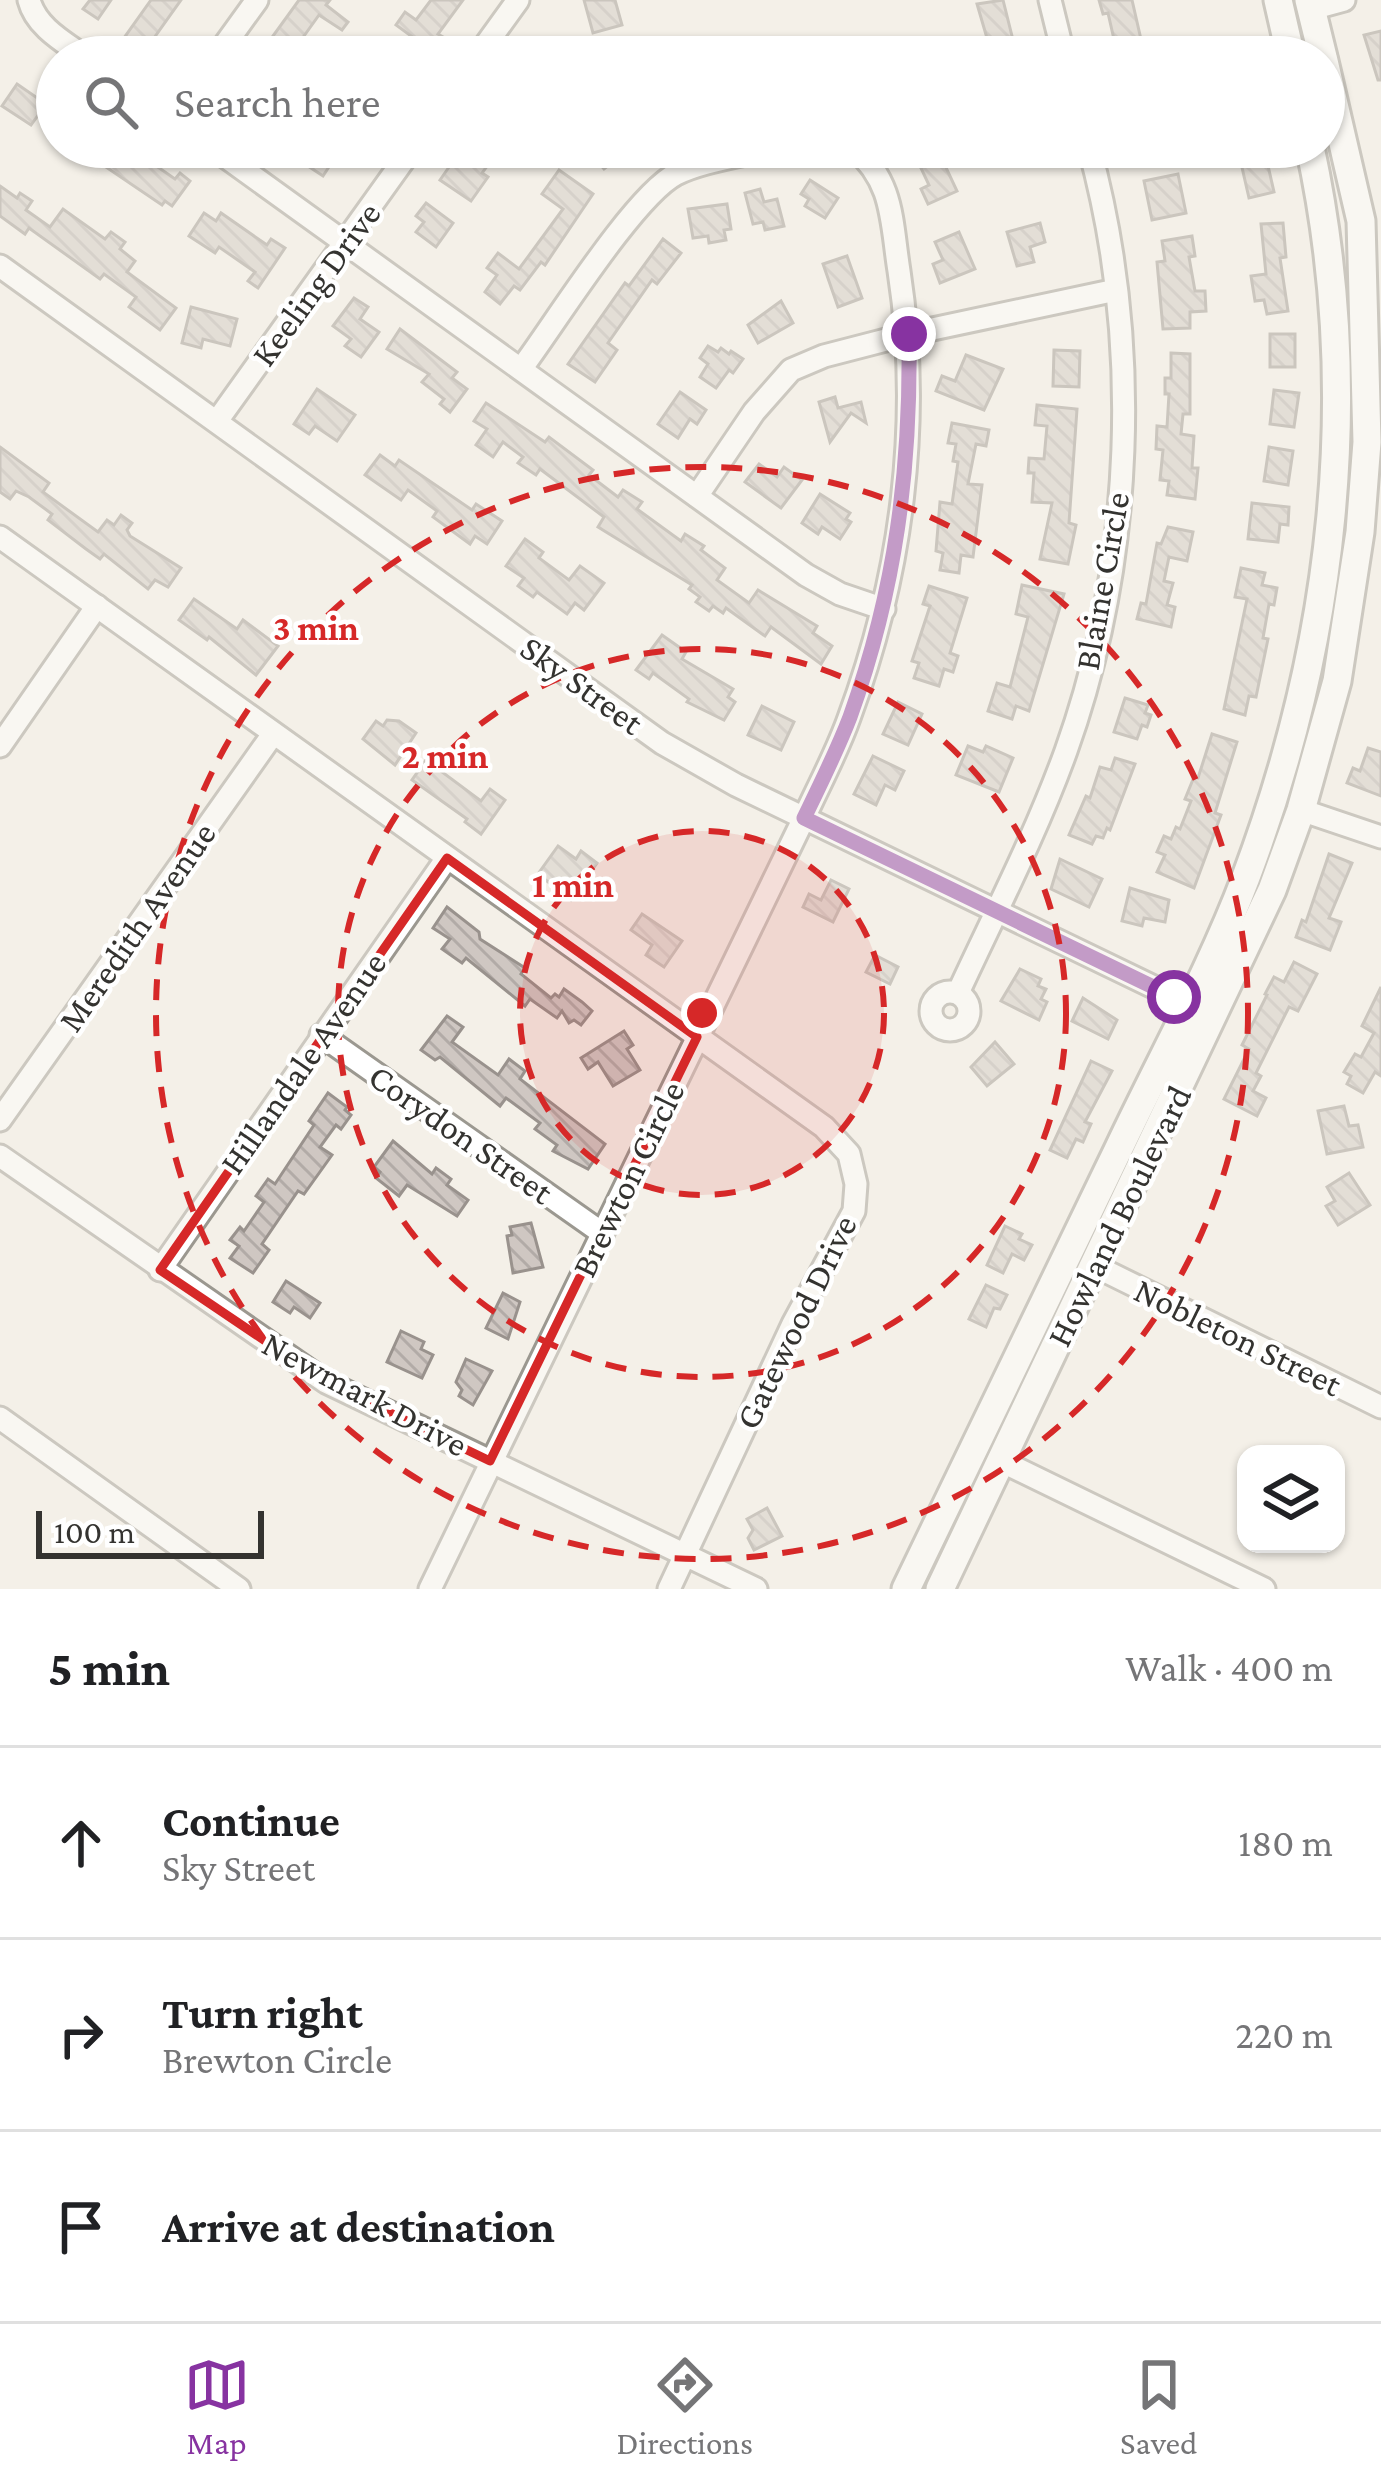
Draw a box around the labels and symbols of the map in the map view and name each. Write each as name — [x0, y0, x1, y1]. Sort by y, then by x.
street label: Keeling Drive — [243, 194, 389, 374]
route end — [882, 307, 936, 361]
street label: Blaine Circle — [1067, 489, 1137, 673]
text: 3 min — [273, 608, 359, 648]
street label: Sky Street — [513, 627, 652, 743]
text: 2 min — [402, 736, 489, 776]
street label: Meredith Avenue — [50, 815, 224, 1039]
text: 1 min — [532, 865, 614, 905]
street label: Hillandale Avenue — [212, 944, 394, 1182]
route start — [1147, 970, 1201, 1024]
centre of rings — [681, 992, 723, 1034]
street label: Corydon Street — [361, 1056, 562, 1213]
street label: Brewton Circle — [563, 1075, 693, 1283]
street label: Howland Boulevard — [1039, 1079, 1199, 1353]
street label: Gatewood Drive — [727, 1209, 865, 1435]
street label: Nobleton Street — [1128, 1270, 1349, 1405]
street label: Newmark Drive — [256, 1323, 474, 1465]
scale bar — [36, 1505, 264, 1558]

